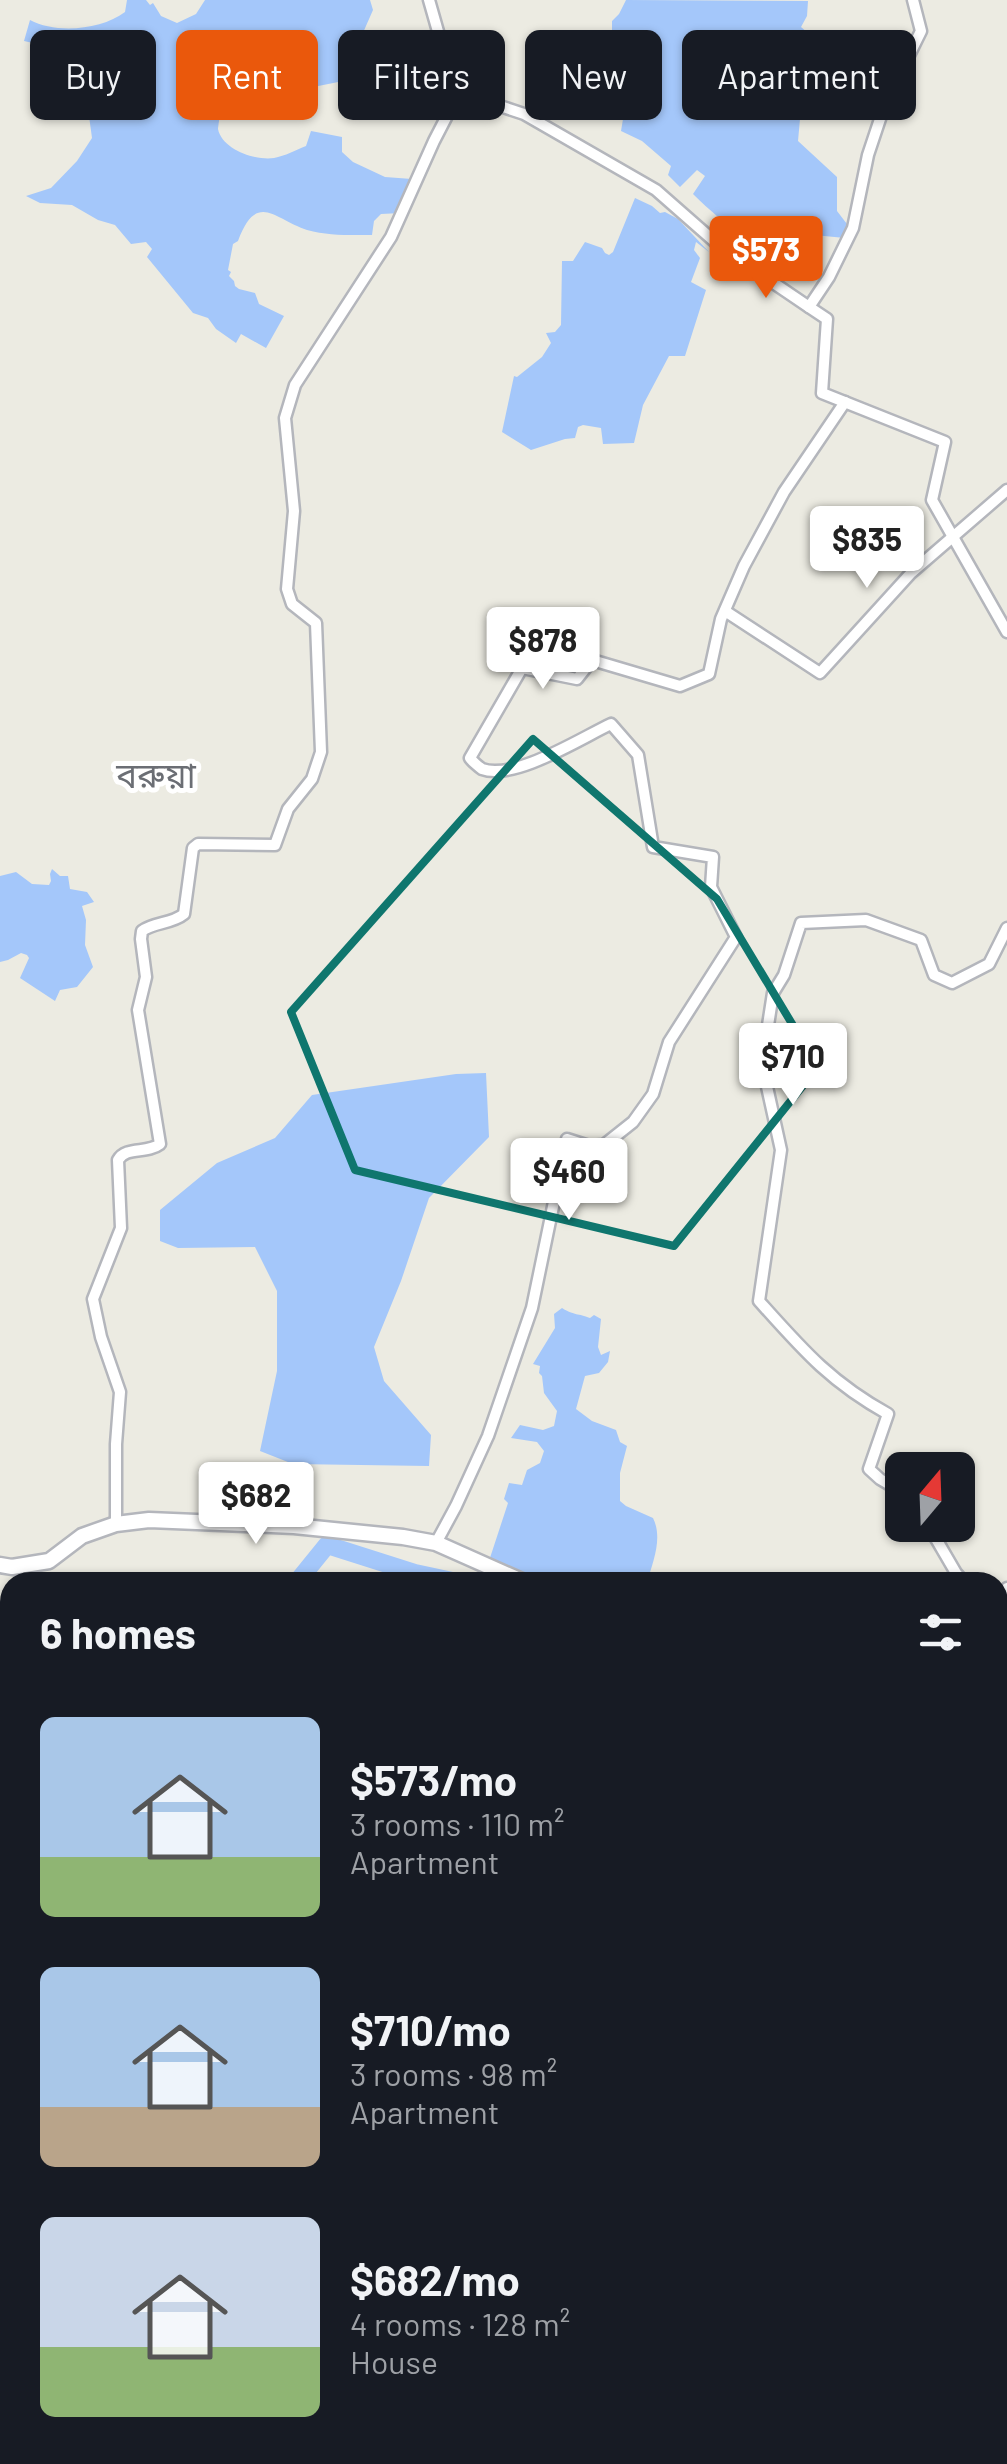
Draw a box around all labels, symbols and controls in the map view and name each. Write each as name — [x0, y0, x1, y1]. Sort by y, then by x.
chip: Buy — [30, 30, 156, 120]
chip: Rent — [176, 30, 318, 120]
chip: Filters — [338, 30, 505, 120]
chip: New — [525, 30, 662, 120]
chip: Apartment — [682, 30, 916, 120]
pin: $573 — [707, 216, 825, 301]
text: $573 — [732, 229, 800, 267]
pin: $835 — [808, 506, 926, 591]
text: $835 — [832, 519, 902, 557]
pin: $878 — [484, 607, 602, 692]
text: $878 — [509, 620, 577, 658]
district label: বরুয়া — [115, 753, 197, 795]
pin: $710 — [734, 1023, 852, 1108]
text: $710 — [761, 1036, 825, 1074]
pin: $460 — [510, 1138, 628, 1223]
text: $460 — [532, 1151, 606, 1189]
north arrow — [885, 1452, 975, 1542]
map controls — [885, 1452, 975, 1542]
pin: $682 — [197, 1462, 315, 1547]
text: $682 — [221, 1475, 291, 1513]
icon: filters — [913, 1605, 968, 1660]
text: 6 homes — [40, 1607, 196, 1657]
text: $573/mo — [350, 1754, 517, 1804]
icon: home — [120, 1757, 240, 1877]
text: 3 rooms · 110 m² — [350, 1804, 565, 1842]
text: Apartment — [350, 1842, 499, 1880]
text: $710/mo — [350, 2004, 511, 2054]
icon: home — [120, 2007, 240, 2127]
text: 3 rooms · 98 m² — [350, 2054, 557, 2092]
text: Apartment — [350, 2092, 499, 2130]
text: $682/mo — [350, 2254, 520, 2304]
icon: home — [120, 2257, 240, 2377]
text: 4 rooms · 128 m² — [350, 2304, 570, 2342]
text: House — [350, 2342, 438, 2380]

